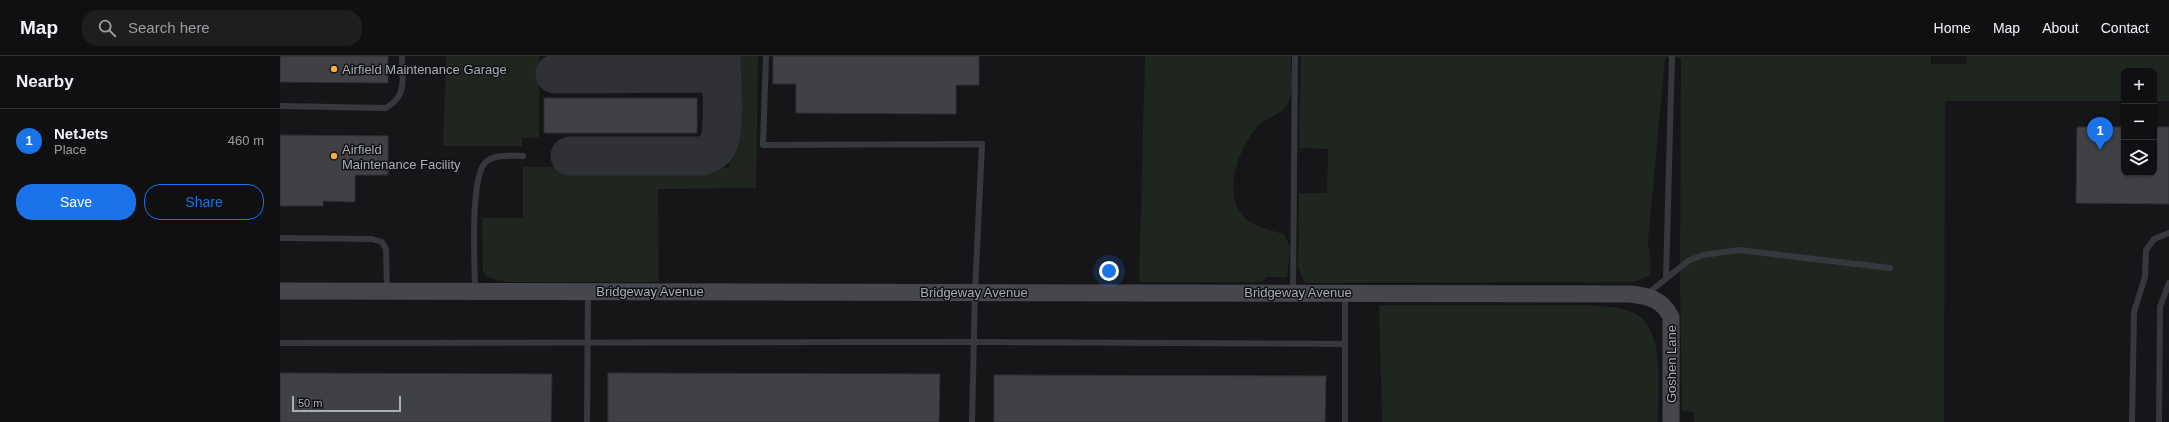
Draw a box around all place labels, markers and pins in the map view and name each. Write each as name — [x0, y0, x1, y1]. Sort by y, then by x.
place label: Airfield Maintenance Garage — [342, 62, 507, 77]
marker: Airfield Maintenance Garage — [329, 64, 339, 74]
pin: 1 — [2087, 117, 2113, 150]
place label: Airfield Maintenance Facility — [342, 142, 461, 172]
marker: Airfield Maintenance Facility — [329, 151, 339, 161]

